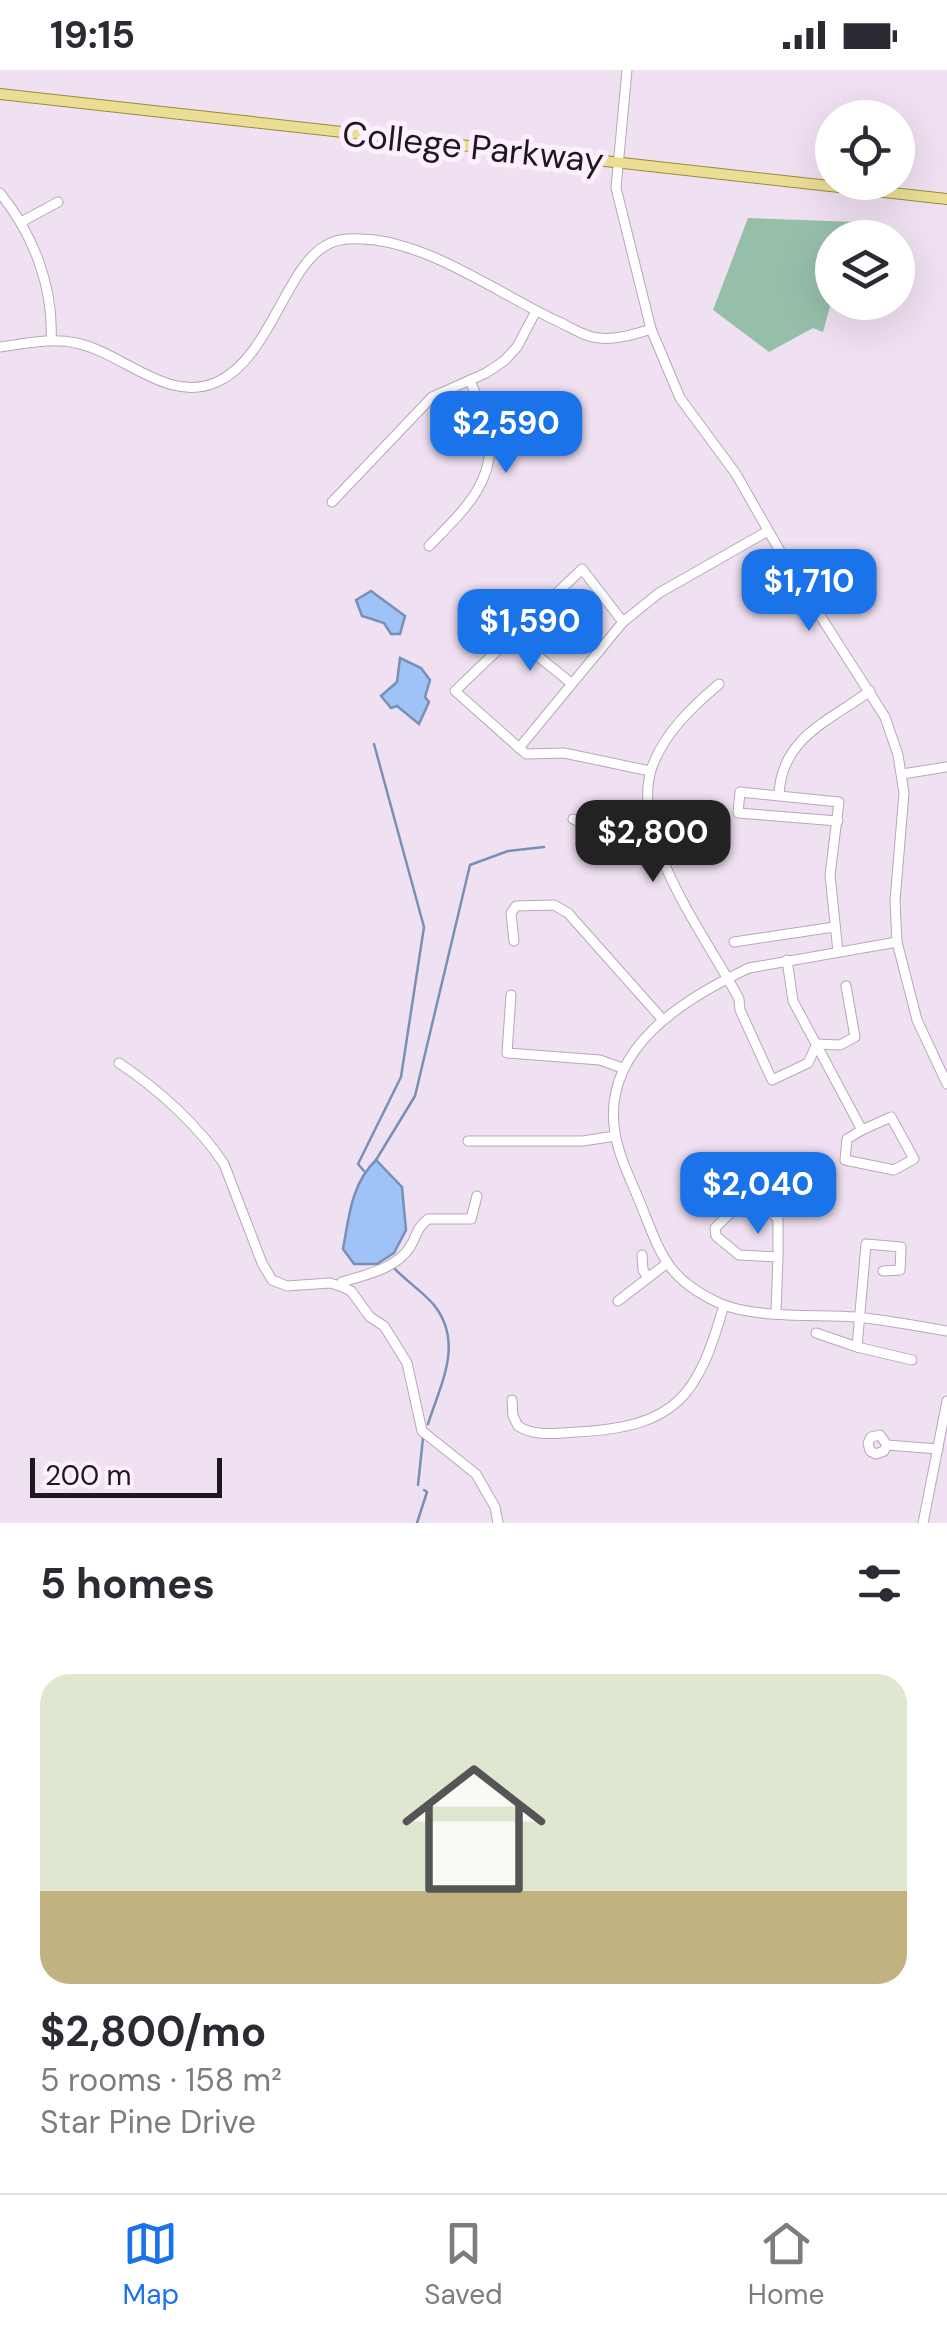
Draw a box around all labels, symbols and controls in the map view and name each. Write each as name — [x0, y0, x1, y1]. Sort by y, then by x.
text: 19:15 — [50, 10, 135, 60]
map controls — [815, 100, 915, 320]
button: locate — [815, 100, 915, 200]
street label: College Parkway — [340, 110, 606, 184]
button: layers — [815, 220, 915, 320]
pin: $2,590 — [425, 391, 587, 476]
text: $2,590 — [452, 402, 560, 444]
pin: $1,710 — [728, 549, 890, 634]
text: $1,710 — [764, 560, 854, 602]
pin: $1,590 — [449, 589, 611, 674]
text: $1,590 — [480, 600, 580, 642]
pin: $2,800 — [572, 800, 734, 885]
text: $2,800 — [598, 811, 708, 853]
pin: $2,040 — [677, 1152, 839, 1237]
text: $2,040 — [702, 1163, 814, 1205]
scale bar — [30, 1453, 222, 1498]
text: 200 m — [45, 1457, 132, 1494]
text: 5 homes — [40, 1556, 215, 1611]
icon: filters — [852, 1556, 907, 1611]
icon: home — [384, 1739, 564, 1919]
text: $2,800/mo — [40, 2004, 266, 2059]
text: 5 rooms · 158 m² — [40, 2059, 282, 2101]
text: Star Pine Drive — [40, 2101, 256, 2143]
tab: Map — [123, 2216, 179, 2313]
tab: Saved — [424, 2216, 503, 2313]
tab: Home — [748, 2216, 824, 2313]

